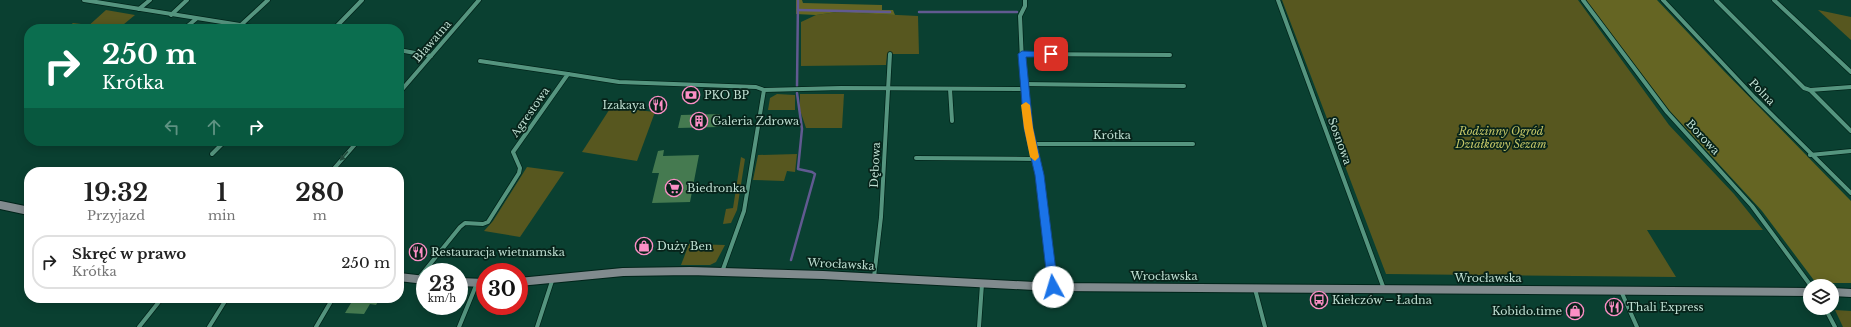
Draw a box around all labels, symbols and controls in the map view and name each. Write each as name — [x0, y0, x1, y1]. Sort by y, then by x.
street label: Bławatna — [410, 16, 455, 65]
text: 250 m — [102, 37, 196, 72]
pin — [1034, 37, 1068, 71]
icon: right — [36, 40, 88, 92]
icon: arrive — [1040, 43, 1062, 65]
text: Krótka — [102, 72, 164, 94]
street label: Polna — [1746, 76, 1779, 109]
street label: Agrestowa — [507, 83, 553, 141]
bank icon: PKO BP — [681, 85, 701, 105]
place label: PKO BP — [704, 88, 750, 102]
restaurant icon: Izakaya — [648, 95, 668, 115]
place label: Izakaya — [603, 98, 646, 112]
building icon: Galeria Zdrowa — [689, 111, 709, 131]
place label: Galeria Zdrowa — [712, 114, 800, 128]
street label: Sosnowa — [1325, 115, 1355, 167]
icon: left — [161, 116, 183, 138]
icon: ahead — [203, 116, 225, 138]
icon: right — [245, 116, 267, 138]
street label: Borowa — [1683, 116, 1723, 158]
park label: Rodzinny Ogród Działkowy Sezam — [1455, 124, 1547, 151]
street label: Krótka — [1093, 128, 1132, 142]
street label: Dębowa — [867, 141, 883, 188]
one-way arrow — [340, 151, 349, 162]
text: 19:32 — [84, 178, 148, 207]
text: 1 — [216, 178, 227, 207]
text: 280 — [295, 178, 344, 207]
supermarket icon: Biedronka — [664, 178, 684, 198]
place label: Biedronka — [687, 181, 747, 195]
text: Przyjazd — [87, 207, 145, 224]
text: min — [208, 207, 235, 224]
text: m — [313, 207, 327, 224]
shop icon: Duży Ben — [634, 236, 654, 256]
place label: Duży Ben — [657, 239, 713, 253]
restaurant icon: Restauracja wietnamska — [408, 242, 428, 262]
text: Skręć w prawo — [72, 244, 186, 263]
place label: Restauracja wietnamska — [431, 245, 566, 259]
icon: right — [38, 251, 60, 273]
text: 250 m — [341, 253, 390, 272]
street label: Wrocławska — [806, 255, 876, 273]
text: Krótka — [72, 263, 117, 280]
speed limit sign: 30 — [476, 263, 528, 315]
position arrow — [1032, 266, 1074, 308]
street label: Wrocławska — [1129, 269, 1198, 283]
street label: Wrocławska — [1453, 271, 1522, 285]
text: 23 — [429, 272, 455, 296]
map controls — [1803, 279, 1839, 315]
button: layers — [1803, 279, 1839, 315]
bus stop icon: Kiełczów – Ładna — [1309, 290, 1329, 310]
text: km/h — [428, 292, 456, 305]
place label: Kiełczów – Ładna — [1332, 293, 1433, 307]
restaurant icon: Thali Express — [1604, 297, 1624, 317]
place label: Thali Express — [1627, 300, 1704, 314]
shop icon: Kobido.time — [1565, 301, 1585, 321]
place label: Kobido.time — [1492, 304, 1562, 318]

